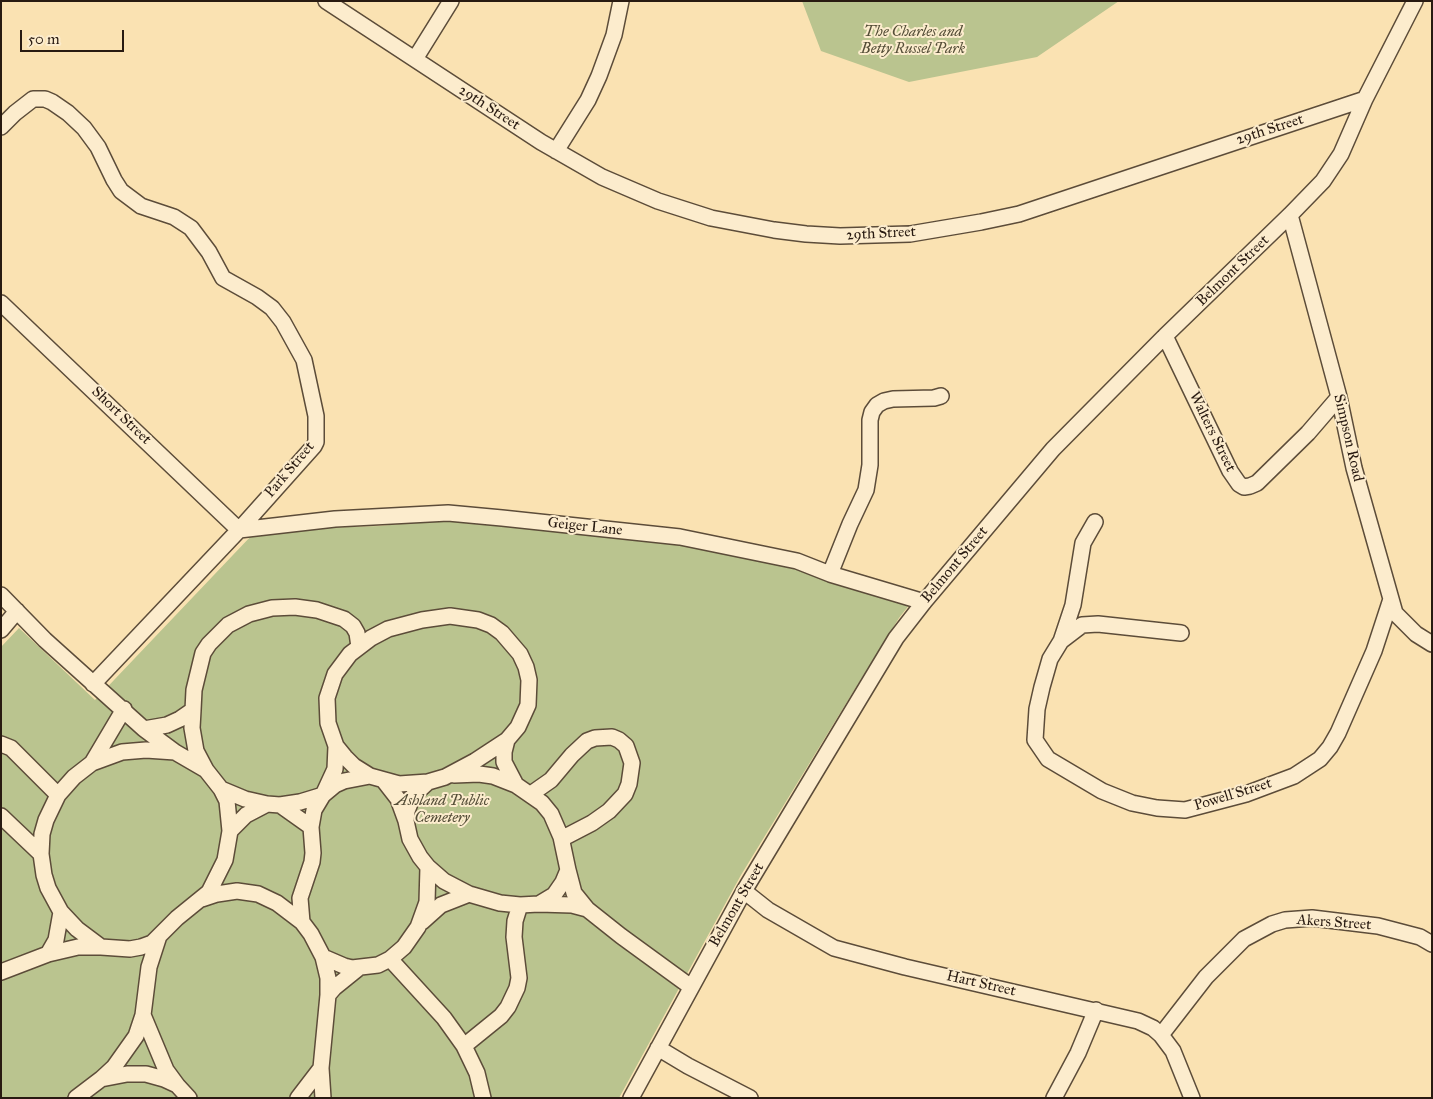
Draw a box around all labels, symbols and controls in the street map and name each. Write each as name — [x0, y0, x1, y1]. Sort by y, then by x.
scale bar — [22, 20, 126, 52]
park label: The Charles and Betty Russel Park — [861, 23, 965, 58]
text: 50 m — [28, 30, 60, 48]
street label: 29th Street — [455, 81, 523, 135]
street label: 29th Street — [1234, 111, 1306, 149]
street label: 29th Street — [846, 223, 916, 245]
street label: Belmont Street — [1193, 232, 1273, 310]
street label: Short Street — [87, 383, 155, 449]
street label: Walters Street — [1185, 389, 1239, 475]
street label: Simpson Road — [1329, 392, 1367, 484]
street label: Park Street — [261, 438, 319, 502]
street label: Geiger Lane — [547, 514, 623, 540]
street label: Belmont Street — [918, 523, 992, 607]
street label: Powell Street — [1192, 775, 1274, 815]
park label: Ashland Public Cemetery — [395, 792, 489, 827]
street label: Belmont Street — [706, 860, 768, 950]
street label: Akers Street — [1296, 911, 1372, 935]
street label: Hart Street — [945, 967, 1017, 1001]

